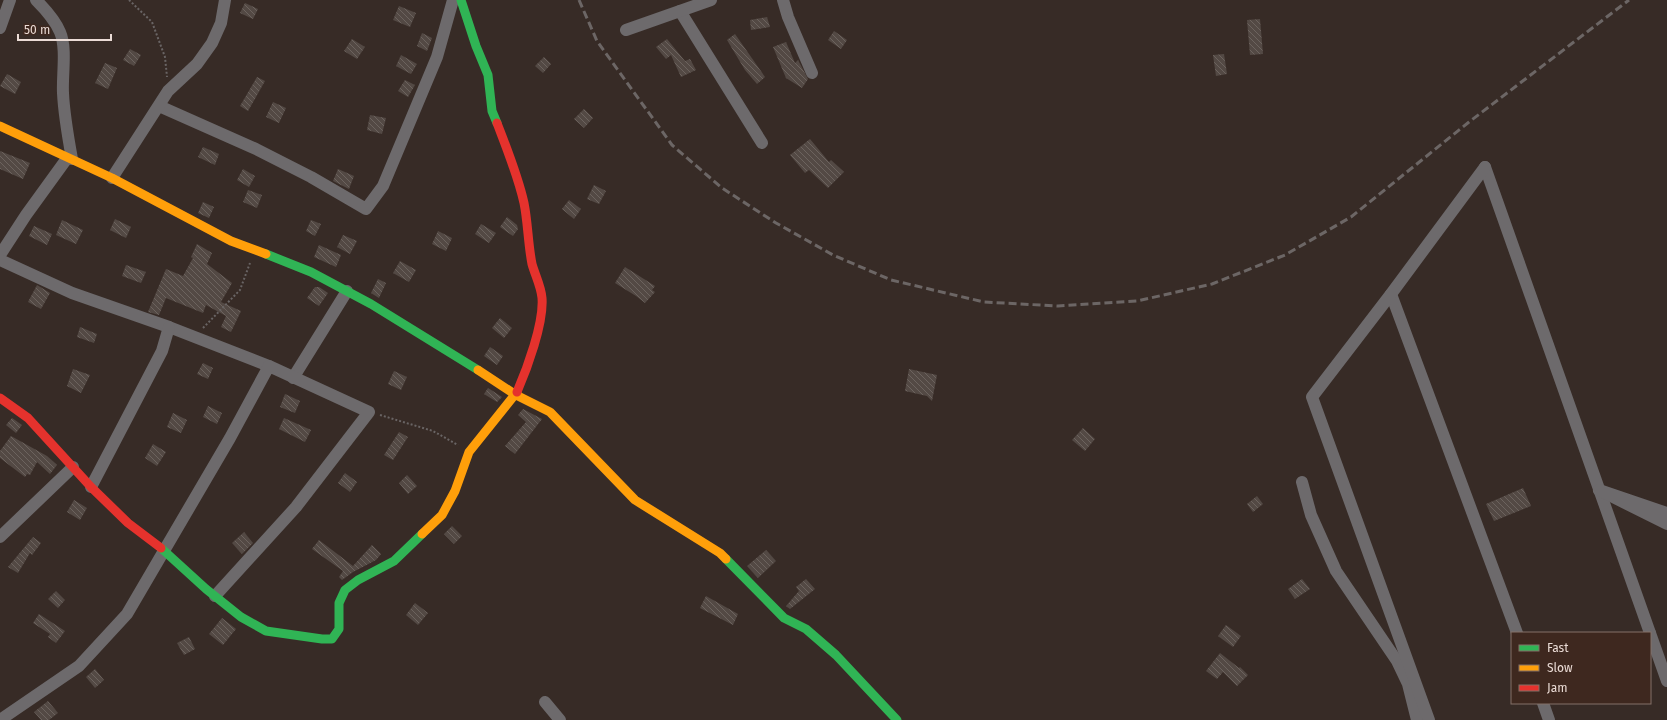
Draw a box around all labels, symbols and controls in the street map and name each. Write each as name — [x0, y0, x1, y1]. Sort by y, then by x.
scale bar — [18, 16, 111, 42]
text: 50 m — [24, 23, 50, 37]
legend — [1511, 632, 1651, 704]
text: Fast — [1547, 641, 1569, 655]
text: Slow — [1547, 661, 1573, 675]
text: Jam — [1547, 681, 1567, 695]

